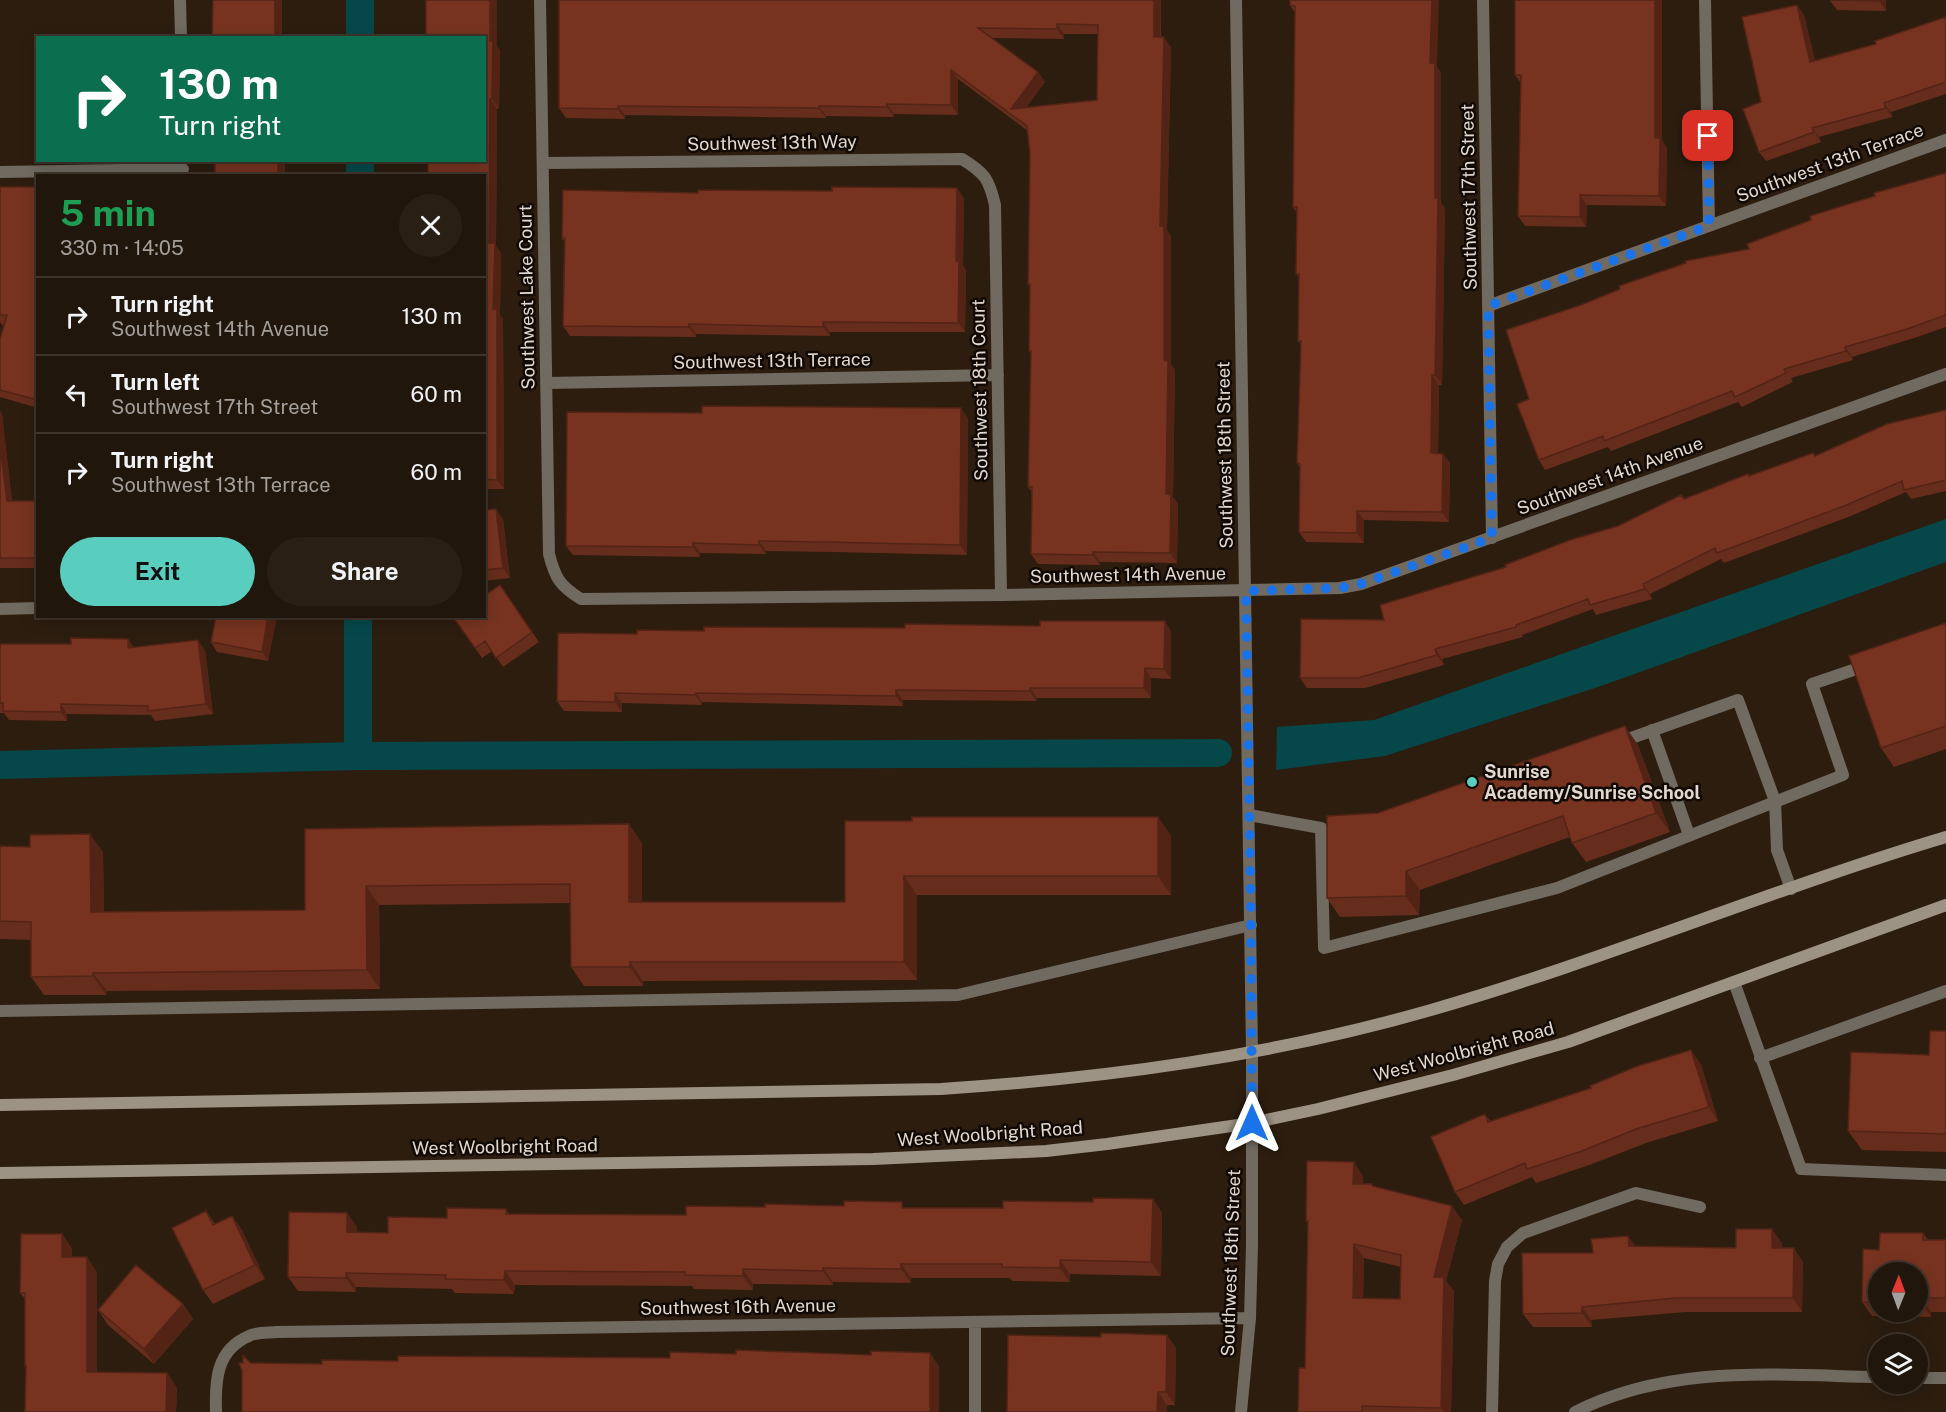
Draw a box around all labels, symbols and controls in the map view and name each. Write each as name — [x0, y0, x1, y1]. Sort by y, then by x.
text: 130 m — [159, 59, 279, 108]
icon: right — [60, 60, 138, 138]
street label: Southwest 17th Street — [1456, 104, 1481, 290]
text: Turn right — [159, 109, 282, 141]
pin — [1682, 110, 1733, 161]
icon: arrive — [1691, 119, 1724, 152]
street label: Southwest 13th Terrace — [1733, 119, 1926, 206]
street label: Southwest 13th Way — [687, 131, 857, 154]
text: 5 min — [60, 192, 156, 234]
button: close — [399, 194, 462, 257]
street label: Southwest Lake Court — [514, 204, 539, 390]
text: 330 m · 14:05 — [60, 236, 184, 260]
text: Turn right — [111, 291, 214, 317]
street label: Southwest 18th Court — [967, 299, 992, 481]
icon: right — [60, 300, 93, 333]
text: 130 m — [401, 303, 462, 329]
text: Southwest 14th Avenue — [111, 317, 329, 341]
street label: Southwest 13th Terrace — [673, 348, 871, 373]
street label: Southwest 18th Street — [1212, 361, 1237, 549]
text: Turn left — [111, 369, 200, 395]
icon: left — [60, 378, 93, 411]
text: 60 m — [411, 381, 462, 407]
text: Southwest 17th Street — [111, 395, 318, 419]
street label: Southwest 14th Avenue — [1514, 432, 1706, 519]
text: Turn right — [111, 447, 214, 473]
icon: right — [60, 456, 93, 489]
text: 60 m — [411, 459, 462, 485]
text: Southwest 13th Terrace — [111, 473, 331, 497]
button: Exit — [60, 537, 255, 606]
button: Share — [267, 537, 462, 606]
street label: Southwest 14th Avenue — [1030, 562, 1226, 587]
place label: Sunrise Academy/Sunrise School — [1484, 761, 1700, 803]
marker: Sunrise Academy/Sunrise School — [1465, 775, 1479, 789]
street label: West Woolbright Road — [1371, 1017, 1556, 1086]
position arrow — [1220, 1091, 1284, 1155]
street label: West Woolbright Road — [897, 1117, 1083, 1150]
street label: West Woolbright Road — [412, 1134, 598, 1159]
street label: Southwest 18th Street — [1217, 1169, 1244, 1357]
north arrow — [1868, 1262, 1928, 1322]
map controls — [1868, 1262, 1928, 1394]
street label: Southwest 16th Avenue — [640, 1294, 836, 1319]
button: layers — [1868, 1334, 1928, 1394]

